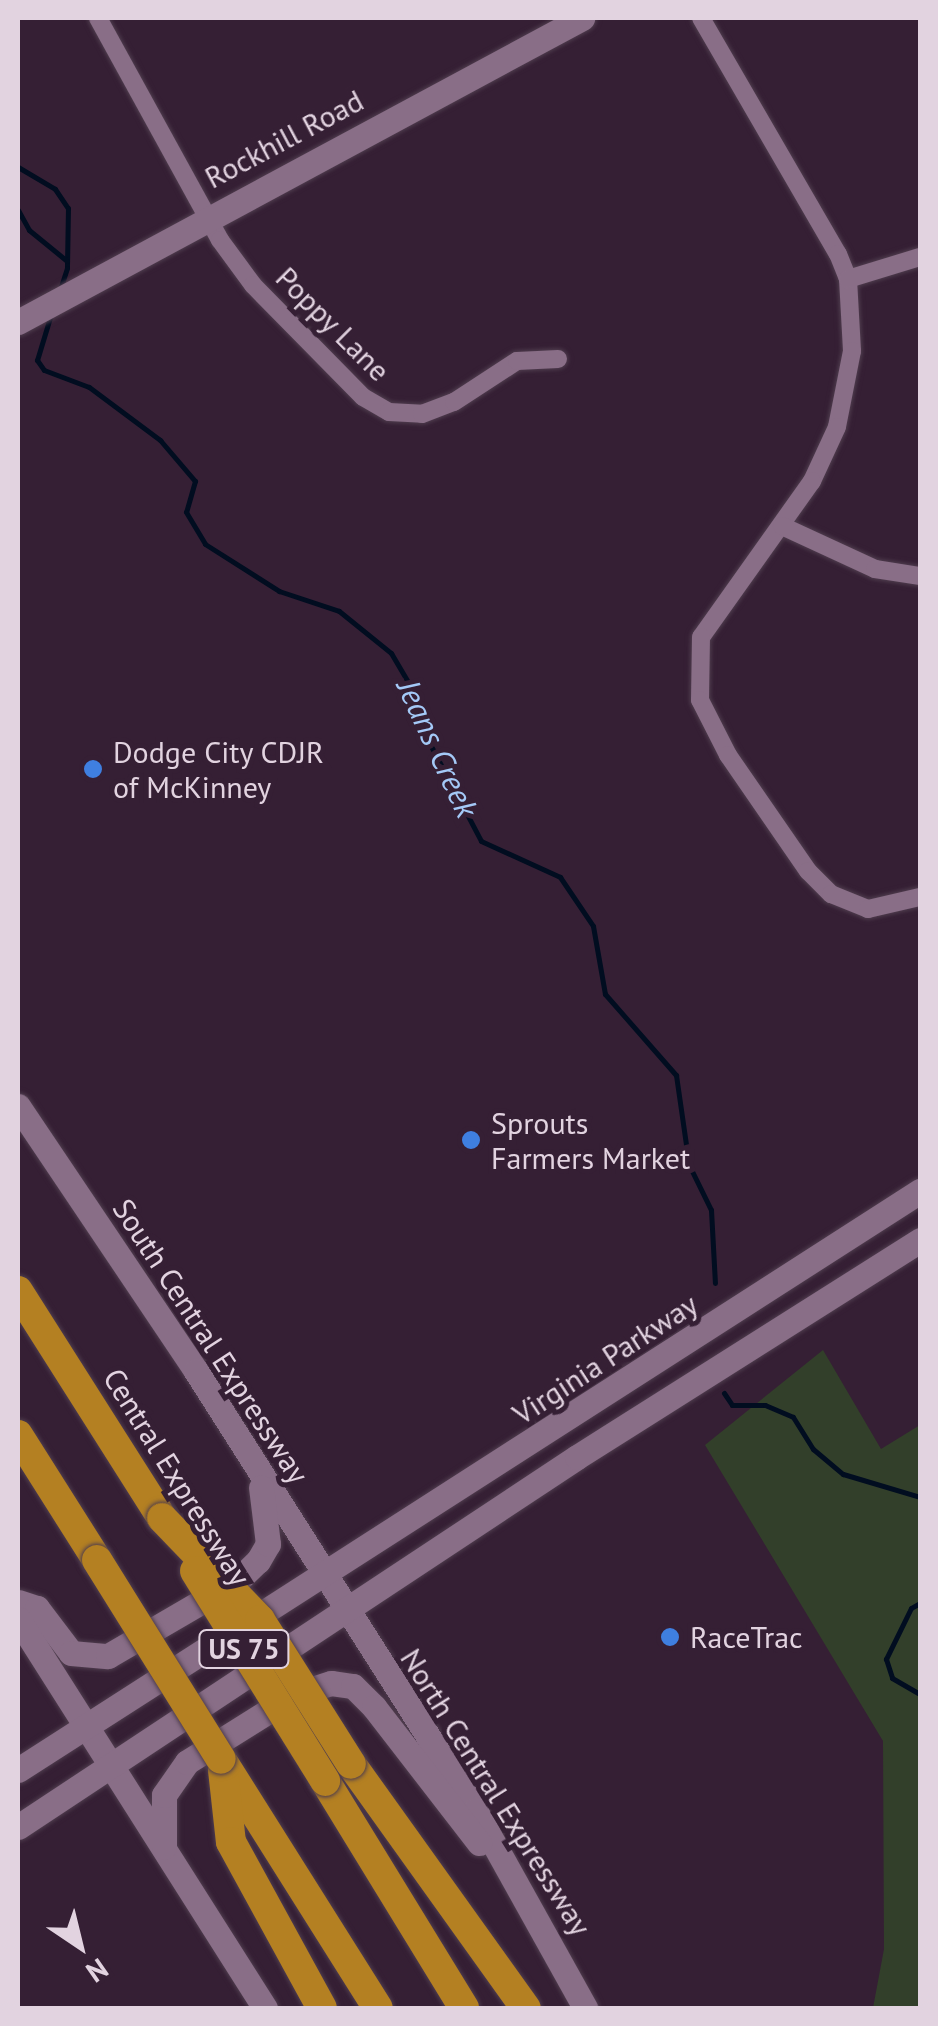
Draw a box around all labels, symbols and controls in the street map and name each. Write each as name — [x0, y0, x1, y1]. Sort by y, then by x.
street label: Rockhill Road — [199, 82, 369, 196]
street label: Poppy Lane — [268, 259, 398, 389]
water label: Jeans Creek — [389, 673, 487, 823]
place label: Dodge City CDJR of McKinney — [113, 734, 325, 804]
marker: Dodge City CDJR of McKinney — [82, 758, 104, 780]
place label: Sprouts Farmers Market — [491, 1105, 690, 1176]
marker: Sprouts Farmers Market — [460, 1129, 482, 1151]
street label: South Central Expressway — [106, 1192, 316, 1490]
street label: Virginia Parkway — [506, 1286, 704, 1432]
street label: Central Expressway — [96, 1362, 258, 1592]
place label: RaceTrac — [690, 1619, 803, 1655]
road number: US 75 — [196, 1626, 292, 1672]
marker: RaceTrac — [659, 1626, 681, 1648]
street label: North Central Expressway — [393, 1642, 599, 1942]
north arrow — [30, 1896, 130, 1996]
text: N — [79, 1951, 116, 1991]

